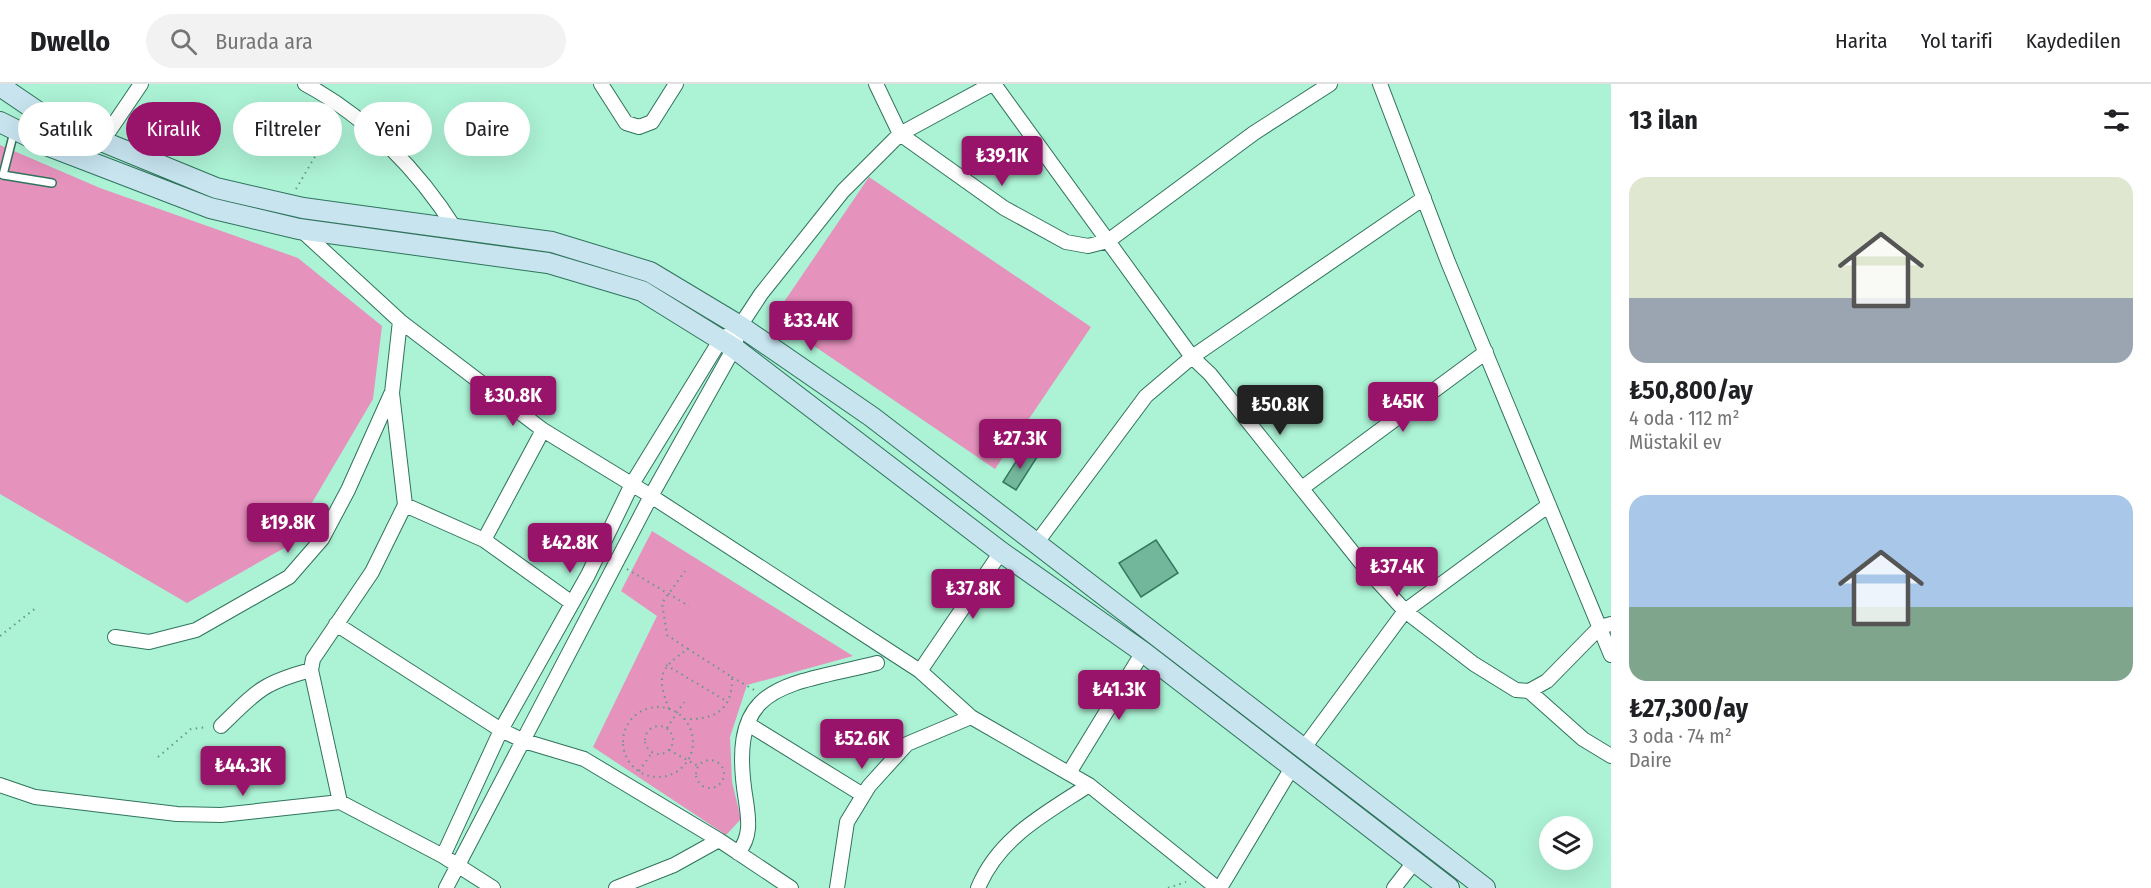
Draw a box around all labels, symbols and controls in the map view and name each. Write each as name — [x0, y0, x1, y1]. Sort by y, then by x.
search box — [146, 14, 566, 68]
text: Dwello — [30, 25, 110, 58]
icon: search — [167, 25, 200, 58]
text: Burada ara — [215, 28, 313, 55]
text: Harita — [1835, 28, 1888, 54]
text: Yol tarifi — [1921, 28, 1993, 54]
text: Kaydedilen — [2026, 28, 2121, 54]
chip: Satılık — [18, 102, 114, 156]
chip: Kiralık — [126, 102, 221, 156]
chip: Filtreler — [233, 102, 342, 156]
chip: Yeni — [354, 102, 432, 156]
chip: Daire — [444, 102, 530, 156]
icon: filters — [2100, 104, 2133, 137]
text: 13 ilan — [1629, 105, 1698, 136]
pin: ₺39.1K — [953, 136, 1051, 187]
text: ₺39.1K — [976, 143, 1028, 167]
icon: home — [1827, 216, 1935, 324]
pin: ₺33.4K — [762, 301, 860, 352]
text: ₺33.4K — [783, 308, 839, 332]
text: ₺50,800/ay — [1629, 375, 1753, 406]
pin: ₺30.8K — [464, 376, 562, 427]
pin: ₺45K — [1367, 382, 1439, 433]
text: ₺30.8K — [484, 383, 542, 407]
pin: ₺50.8K — [1231, 385, 1329, 436]
text: ₺45K — [1382, 389, 1424, 413]
text: ₺50.8K — [1251, 392, 1309, 416]
text: 4 oda · 112 m² — [1629, 406, 1739, 430]
pin: ₺27.3K — [971, 419, 1069, 470]
text: ₺27.3K — [993, 426, 1047, 450]
text: Müstakil ev — [1629, 430, 1721, 454]
pin: ₺19.8K — [239, 503, 337, 554]
text: ₺19.8K — [261, 510, 315, 534]
pin: ₺42.8K — [521, 523, 619, 574]
text: ₺42.8K — [542, 530, 598, 554]
icon: home — [1827, 534, 1935, 642]
pin: ₺37.4K — [1348, 547, 1446, 598]
text: ₺37.4K — [1370, 554, 1424, 578]
pin: ₺37.8K — [924, 569, 1022, 620]
text: ₺37.8K — [945, 576, 1001, 600]
pin: ₺41.3K — [1070, 670, 1168, 721]
text: ₺41.3K — [1092, 677, 1146, 701]
text: ₺27,300/ay — [1629, 693, 1748, 724]
pin: ₺52.6K — [813, 719, 911, 770]
text: 3 oda · 74 m² — [1629, 724, 1732, 748]
text: ₺52.6K — [834, 726, 890, 750]
pin: ₺44.3K — [194, 746, 292, 797]
text: Daire — [1629, 748, 1672, 772]
text: ₺44.3K — [215, 753, 271, 777]
map controls — [1539, 816, 1593, 870]
button: layers — [1539, 816, 1593, 870]

